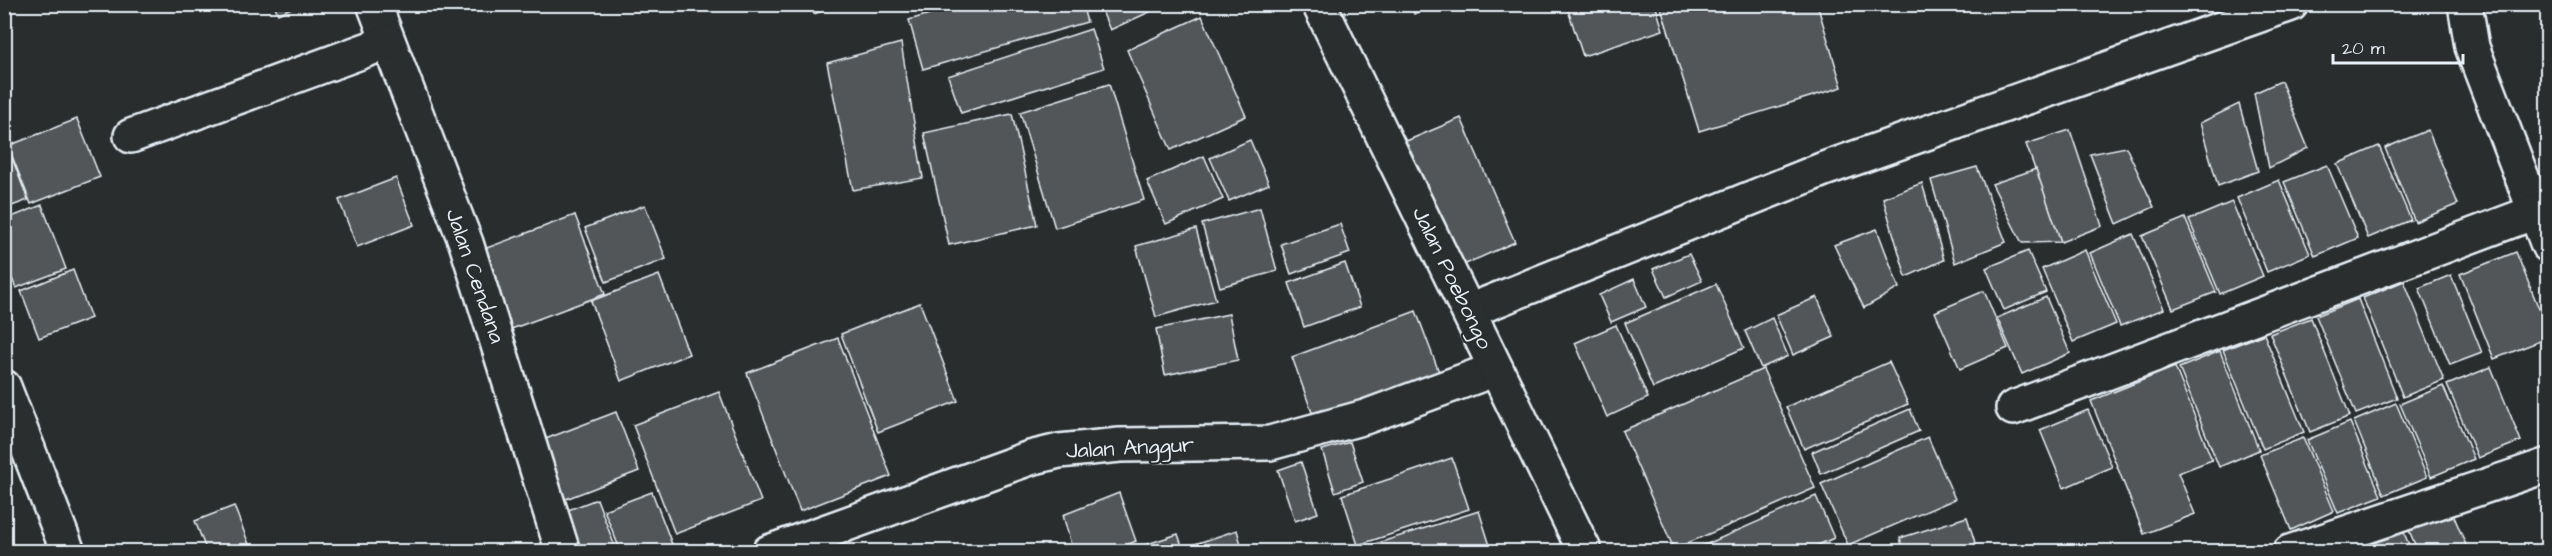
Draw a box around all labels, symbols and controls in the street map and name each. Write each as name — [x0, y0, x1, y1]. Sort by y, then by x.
scale bar — [2333, 27, 2464, 65]
text: 20 m — [2342, 36, 2385, 61]
street label: Jalan Poebongo — [1403, 202, 1500, 355]
street label: Jalan Cendana — [437, 205, 513, 347]
street label: Jalan Anggur — [1065, 429, 1195, 468]

